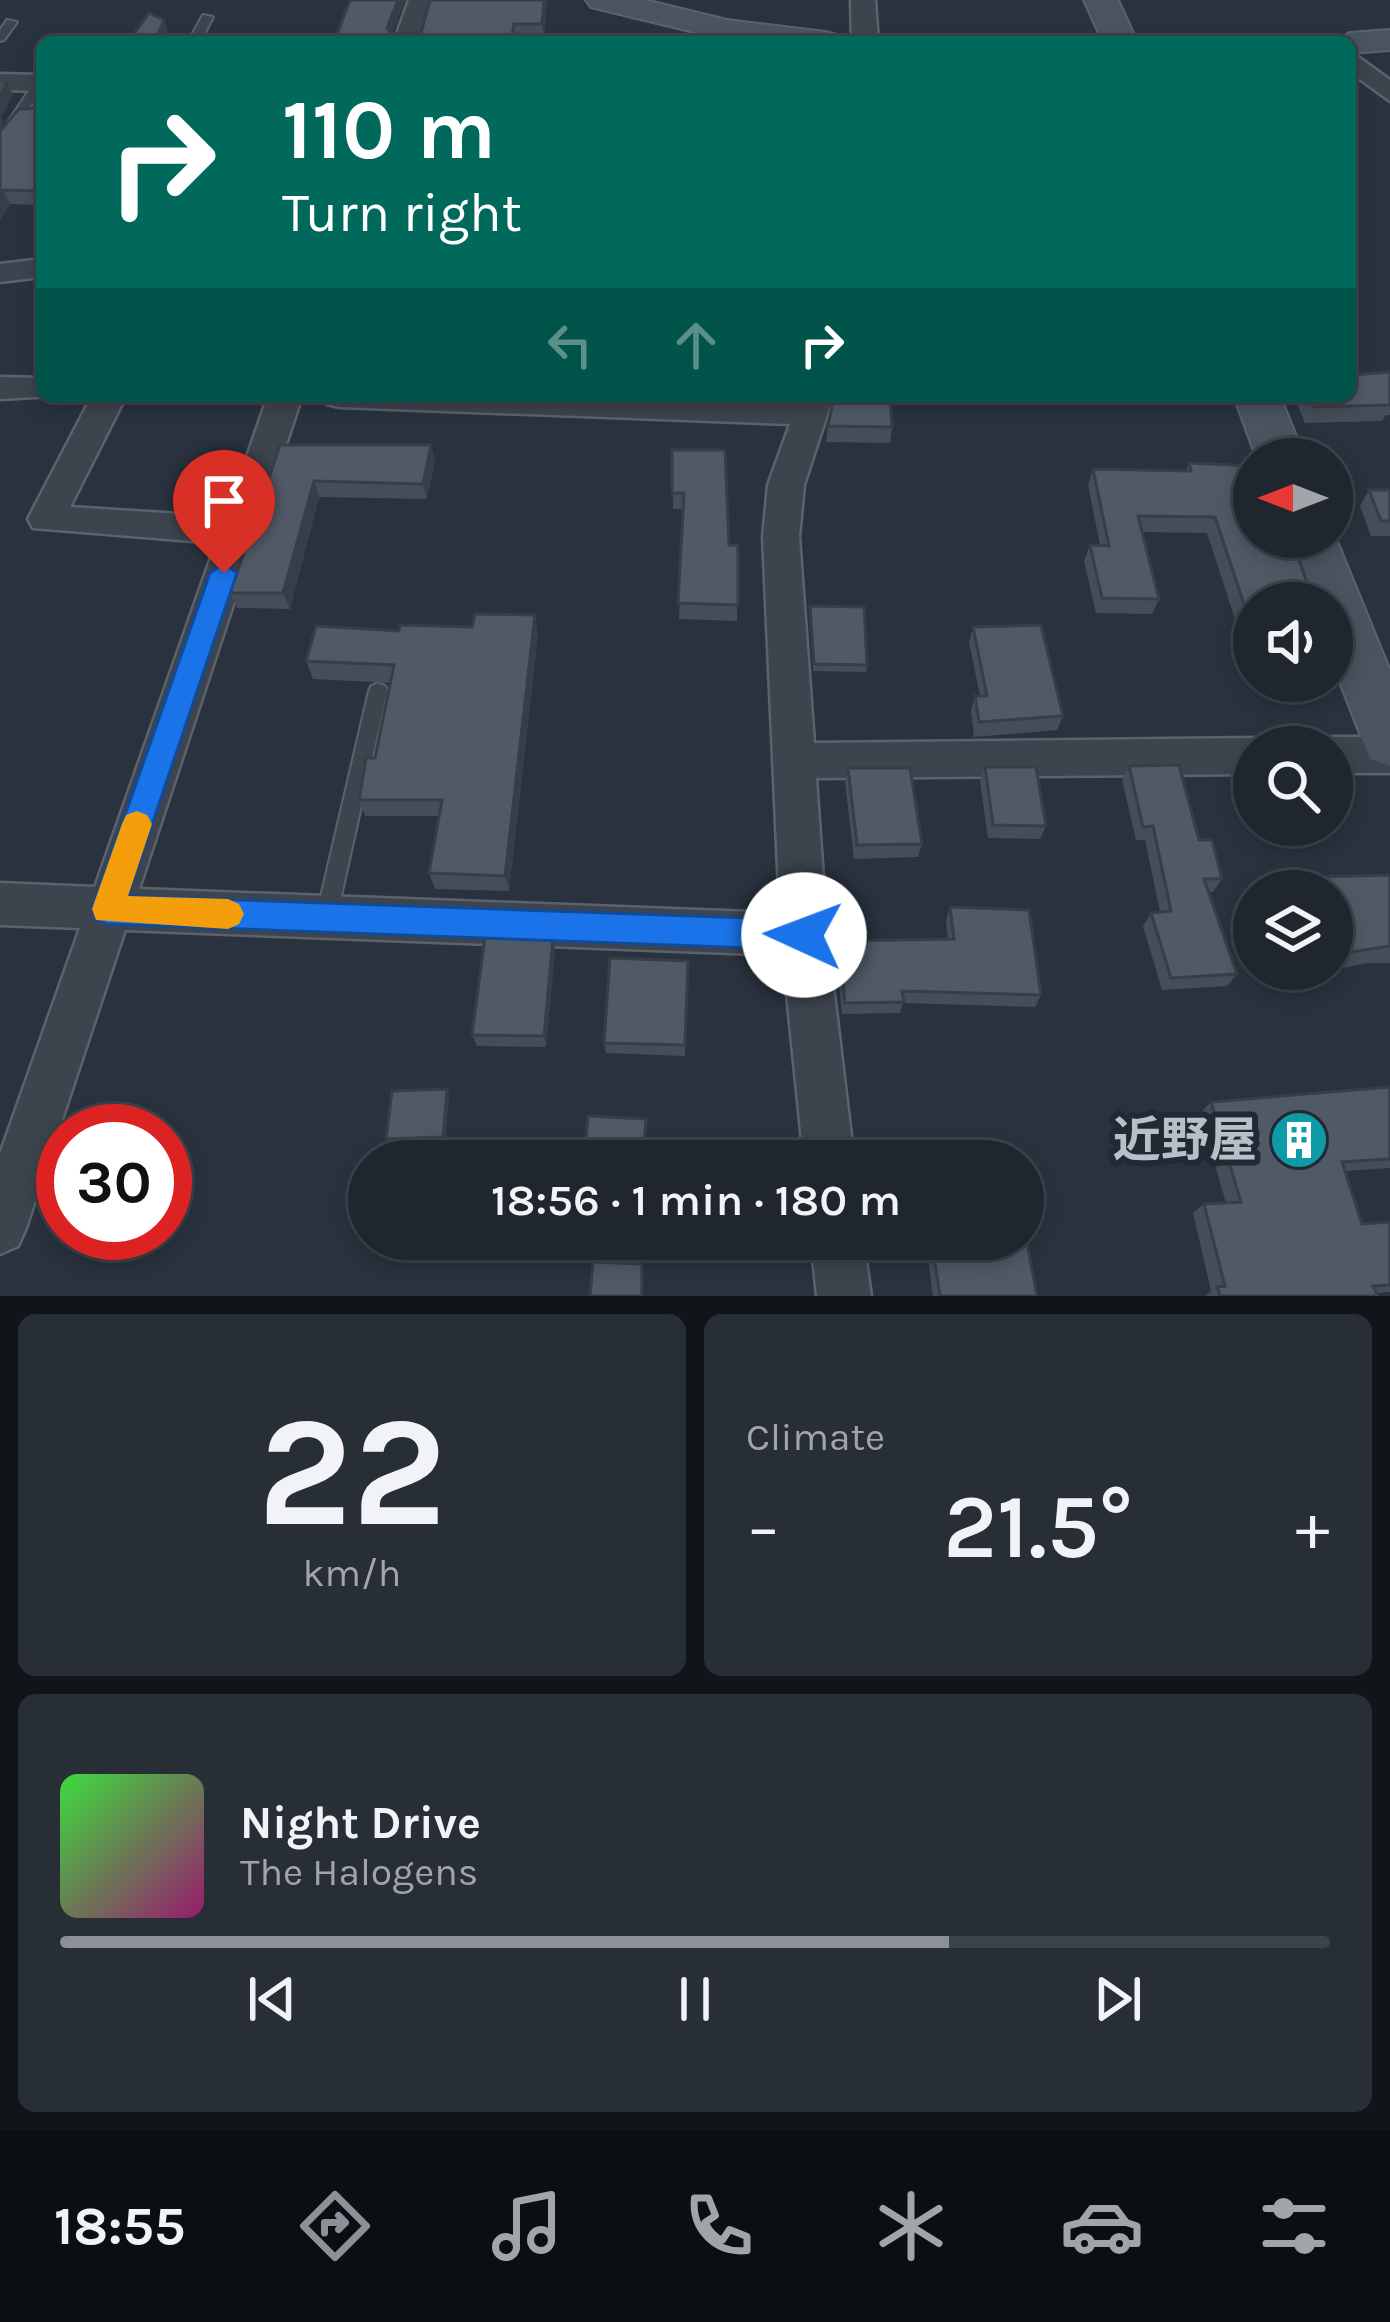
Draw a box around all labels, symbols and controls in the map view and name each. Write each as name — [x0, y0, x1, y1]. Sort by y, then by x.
text: 110 m — [282, 81, 496, 179]
icon: right — [84, 84, 240, 240]
text: Turn right — [282, 181, 522, 245]
icon: left — [537, 312, 603, 378]
icon: ahead — [663, 312, 729, 378]
icon: right — [789, 312, 855, 378]
north arrow — [1233, 438, 1353, 558]
map controls — [1233, 438, 1353, 990]
pin — [173, 450, 275, 573]
icon: arrive — [191, 468, 257, 534]
button: sound — [1233, 582, 1353, 702]
button: search — [1233, 726, 1353, 846]
button: layers — [1233, 870, 1353, 990]
position arrow — [741, 872, 867, 998]
speed limit sign: 30 — [36, 1104, 192, 1260]
building icon: 近野屋 — [1268, 1109, 1330, 1171]
place label: 近野屋 — [1113, 1112, 1257, 1168]
text: 18:56 · 1 min · 180 m — [491, 1174, 901, 1226]
text: 22 — [258, 1381, 446, 1563]
text: Climate — [746, 1414, 885, 1460]
text: 21.5° — [943, 1474, 1133, 1580]
text: − — [746, 1488, 781, 1566]
text: + — [1295, 1488, 1330, 1566]
text: km/h — [303, 1550, 401, 1596]
text: Night Drive — [240, 1797, 481, 1849]
text: The Halogens — [240, 1849, 478, 1895]
icon: previous — [239, 1966, 305, 2032]
icon: pause — [662, 1966, 728, 2032]
icon: next — [1085, 1966, 1151, 2032]
icon: directions — [293, 2184, 377, 2268]
icon: music — [485, 2184, 569, 2268]
icon: phone — [677, 2184, 761, 2268]
icon: climate — [869, 2184, 953, 2268]
icon: car — [1060, 2184, 1144, 2268]
icon: filters — [1252, 2184, 1336, 2268]
text: 18:55 — [54, 2194, 185, 2258]

